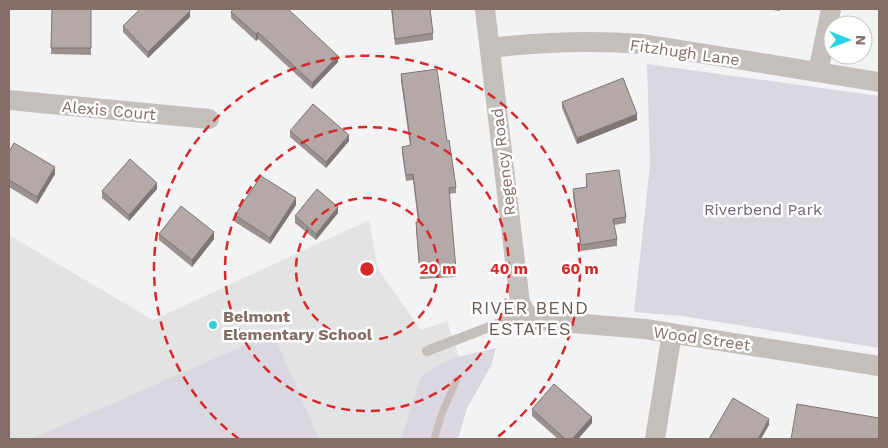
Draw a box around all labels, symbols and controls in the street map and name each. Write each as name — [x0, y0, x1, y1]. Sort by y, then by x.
north arrow — [823, 15, 873, 65]
street label: Fitzhugh Lane — [629, 35, 741, 70]
text: N — [853, 35, 869, 46]
street label: Alexis Court — [61, 97, 157, 124]
street label: Regency Road — [487, 107, 520, 217]
park label: Riverbend Park — [704, 200, 822, 219]
centre of rings — [358, 260, 376, 278]
text: 20 m — [419, 260, 457, 278]
text: 40 m — [490, 260, 528, 278]
text: 60 m — [561, 260, 599, 278]
district label: RIVER BEND ESTATES — [471, 297, 589, 339]
place label: Belmont Elementary School — [223, 307, 373, 344]
marker: Belmont Elementary School — [207, 319, 219, 331]
street label: Wood Street — [652, 322, 752, 355]

